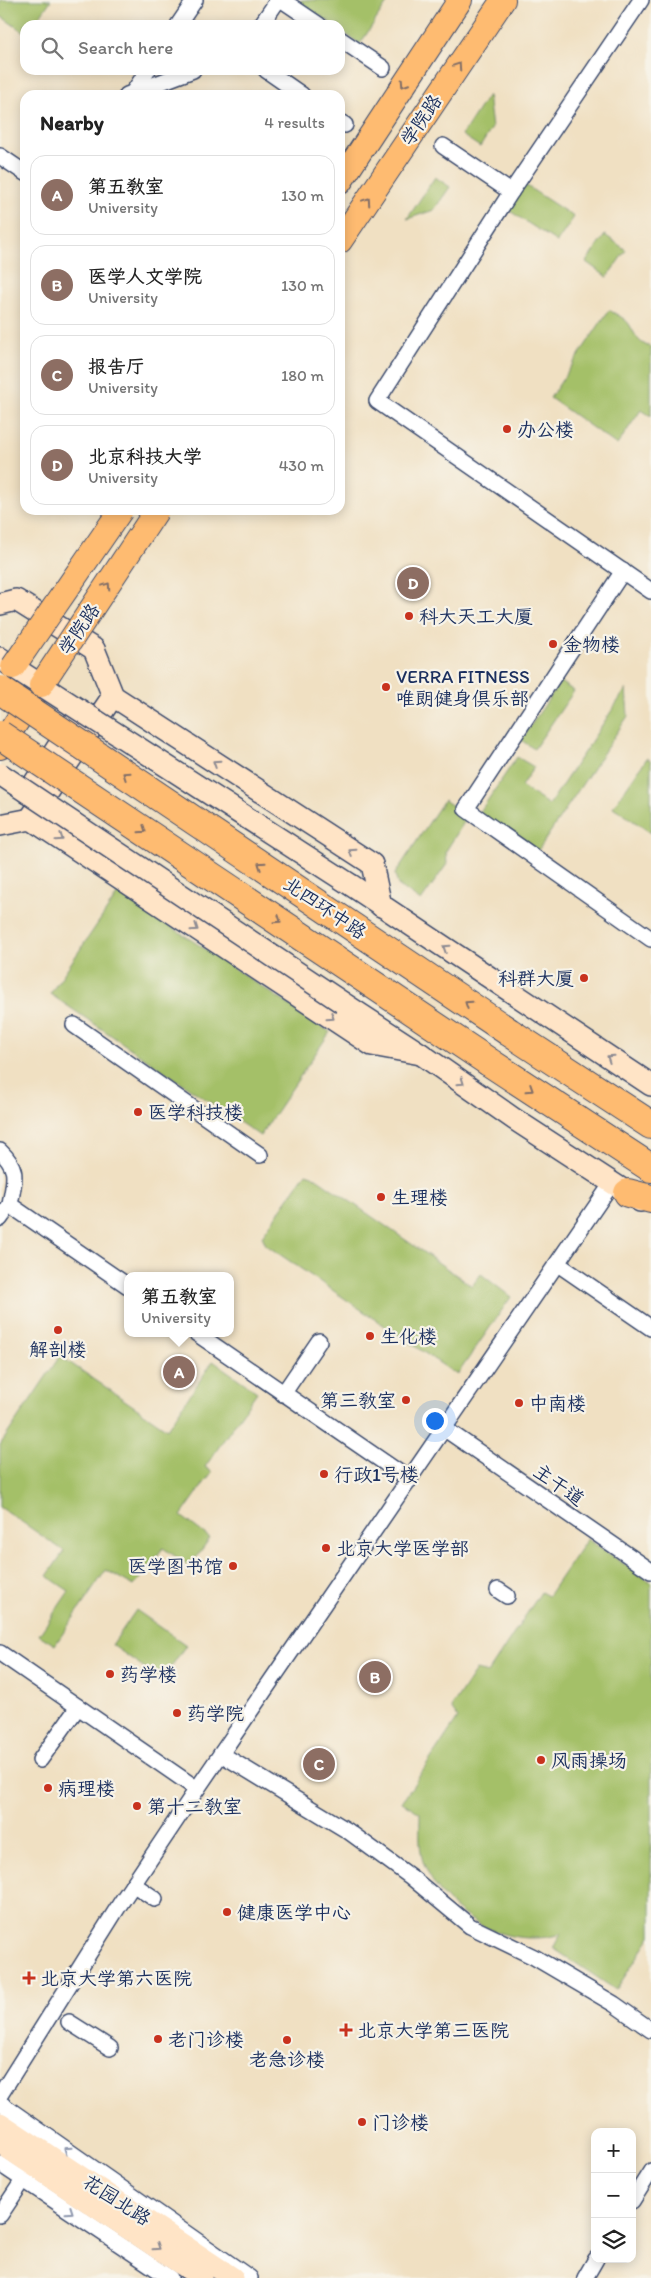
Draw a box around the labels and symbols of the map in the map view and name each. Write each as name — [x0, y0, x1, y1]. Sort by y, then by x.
one-way arrow — [452, 62, 461, 71]
one-way arrow — [401, 79, 411, 88]
street label: 学院路 — [396, 90, 446, 150]
one-way arrow — [361, 197, 370, 206]
place label: 办公楼 — [517, 418, 574, 441]
marker: 办公楼 — [501, 423, 513, 435]
pin: D — [397, 564, 429, 602]
one-way arrow — [101, 582, 110, 592]
street label: 学院路 — [54, 599, 104, 659]
place label: 科大天工大厦 — [419, 605, 533, 628]
marker: 科大天工大厦 — [403, 610, 415, 622]
place label: 金物楼 — [563, 633, 620, 656]
marker: 金物楼 — [547, 638, 559, 650]
place label: VERRA FITNESS 唯朗健身俱乐部 — [396, 665, 530, 710]
marker: VERRA FITNESS 唯朗健身俱乐部 — [380, 681, 392, 693]
one-way arrow — [212, 760, 222, 769]
one-way arrow — [122, 771, 131, 781]
one-way arrow — [137, 823, 146, 833]
one-way arrow — [54, 832, 64, 841]
one-way arrow — [348, 848, 357, 858]
one-way arrow — [257, 862, 266, 871]
street label: 北四环中路 — [279, 872, 371, 944]
one-way arrow — [272, 914, 281, 923]
one-way arrow — [190, 921, 199, 931]
one-way arrow — [443, 945, 452, 954]
place label: 科群大厦 — [498, 967, 574, 990]
marker: 科群大厦 — [578, 972, 590, 984]
one-way arrow — [465, 1001, 474, 1011]
one-way arrow — [325, 1011, 334, 1020]
one-way arrow — [607, 1055, 616, 1064]
one-way arrow — [455, 1076, 464, 1085]
one-way arrow — [524, 1083, 533, 1092]
place label: 医学科技楼 — [148, 1101, 243, 1124]
marker: 医学科技楼 — [132, 1106, 144, 1118]
place label: 生理楼 — [391, 1186, 448, 1209]
marker: 生理楼 — [375, 1191, 387, 1203]
marker: 解剖楼 — [52, 1324, 64, 1336]
place label: 生化楼 — [380, 1325, 437, 1348]
marker: 生化楼 — [364, 1330, 376, 1342]
place label: 解剖楼 — [29, 1338, 87, 1361]
pin: A — [163, 1353, 195, 1391]
place label: 第三教室 — [320, 1389, 396, 1412]
place label: 中南楼 — [529, 1392, 586, 1415]
marker: 第三教室 — [400, 1394, 412, 1406]
marker: 中南楼 — [513, 1397, 525, 1409]
your location — [422, 1408, 448, 1434]
street label: 主干道 — [529, 1459, 589, 1511]
place label: 行政1号楼 — [334, 1463, 419, 1486]
marker: 行政1号楼 — [318, 1468, 330, 1480]
place label: 北京大学医学部 — [336, 1537, 469, 1560]
marker: 北京大学医学部 — [320, 1542, 332, 1554]
place label: 医学图书馆 — [128, 1555, 223, 1578]
marker: 医学图书馆 — [227, 1560, 239, 1572]
pin: B — [359, 1658, 391, 1696]
place label: 药学楼 — [120, 1663, 177, 1686]
marker: 药学楼 — [104, 1668, 116, 1680]
place label: 药学院 — [187, 1702, 244, 1725]
marker: 药学院 — [171, 1707, 183, 1719]
pin: C — [303, 1745, 335, 1783]
place label: 风雨操场 — [551, 1749, 627, 1772]
marker: 风雨操场 — [535, 1754, 547, 1766]
place label: 病理楼 — [58, 1777, 115, 1800]
marker: 病理楼 — [42, 1782, 54, 1794]
place label: 第十二教室 — [147, 1795, 242, 1818]
marker: 第十二教室 — [131, 1800, 143, 1812]
place label: 健康医学中心 — [237, 1901, 351, 1924]
marker: 健康医学中心 — [221, 1906, 233, 1918]
place label: 北京大学第六医院 — [40, 1967, 192, 1990]
marker: 北京大学第六医院 — [22, 1971, 36, 1985]
place label: 北京大学第三医院 — [357, 2019, 509, 2042]
marker: 北京大学第三医院 — [339, 2023, 353, 2037]
place label: 老门诊楼 — [168, 2028, 244, 2051]
marker: 老门诊楼 — [152, 2033, 164, 2045]
marker: 老急诊楼 — [281, 2034, 293, 2046]
place label: 老急诊楼 — [249, 2048, 325, 2071]
place label: 门诊楼 — [372, 2111, 429, 2134]
marker: 门诊楼 — [356, 2116, 368, 2128]
one-way arrow — [63, 2147, 73, 2156]
street label: 花园北路 — [79, 2170, 155, 2230]
one-way arrow — [64, 2204, 73, 2214]
one-way arrow — [151, 2241, 161, 2250]

